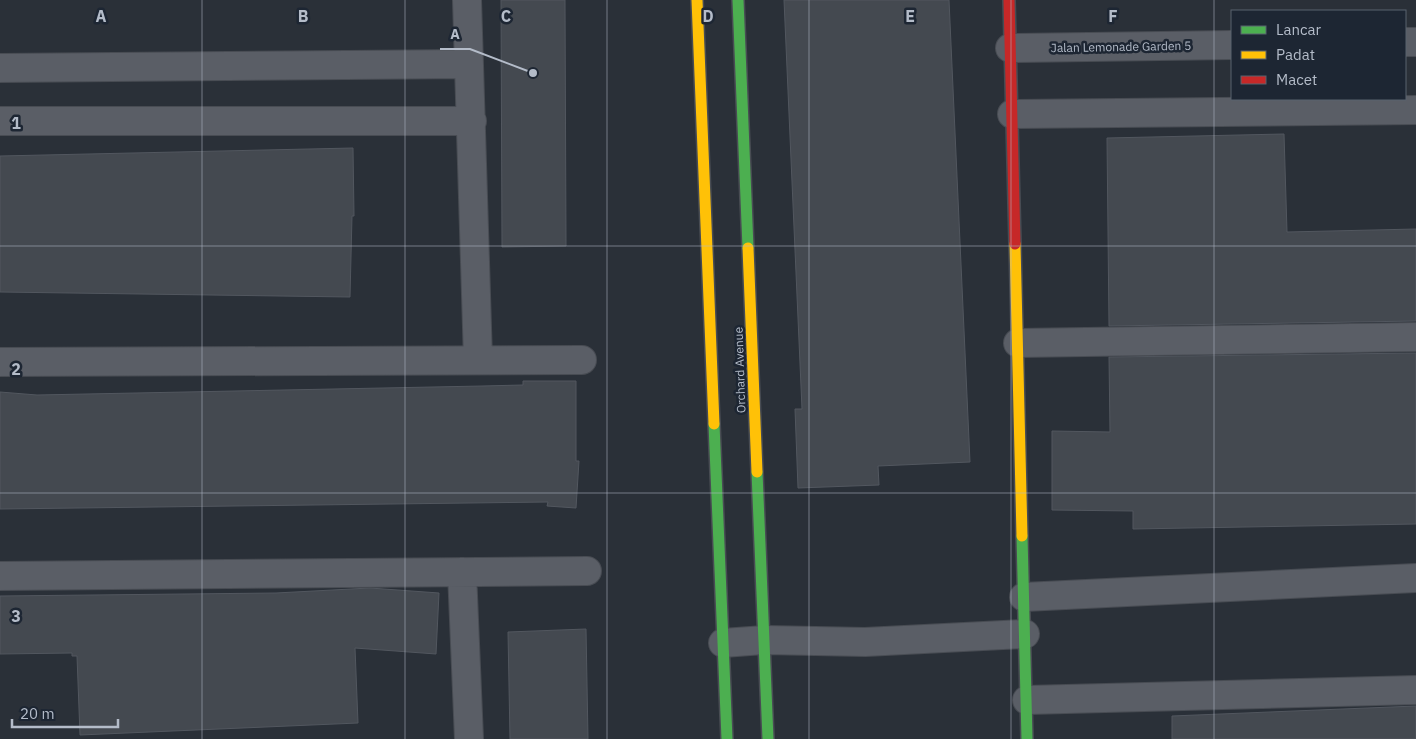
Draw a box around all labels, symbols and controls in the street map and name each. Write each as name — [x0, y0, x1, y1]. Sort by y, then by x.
text: A — [96, 6, 107, 26]
text: B — [298, 6, 309, 26]
text: C — [501, 6, 511, 26]
text: D — [702, 6, 714, 26]
text: E — [905, 6, 915, 26]
text: F — [1108, 6, 1118, 26]
legend — [1231, 10, 1406, 100]
callout: A — [440, 20, 470, 49]
text: Lancar — [1276, 20, 1322, 39]
text: A — [450, 25, 460, 43]
street label: Jalan Lemonade Garden 5 — [1051, 38, 1191, 55]
text: Padat — [1276, 45, 1315, 64]
text: Macet — [1276, 70, 1317, 89]
text: 1 — [11, 113, 21, 133]
street label: Orchard Avenue — [730, 326, 749, 413]
text: 2 — [11, 359, 21, 379]
text: 3 — [11, 606, 21, 626]
scale bar — [12, 696, 119, 728]
text: 20 m — [20, 704, 55, 723]

